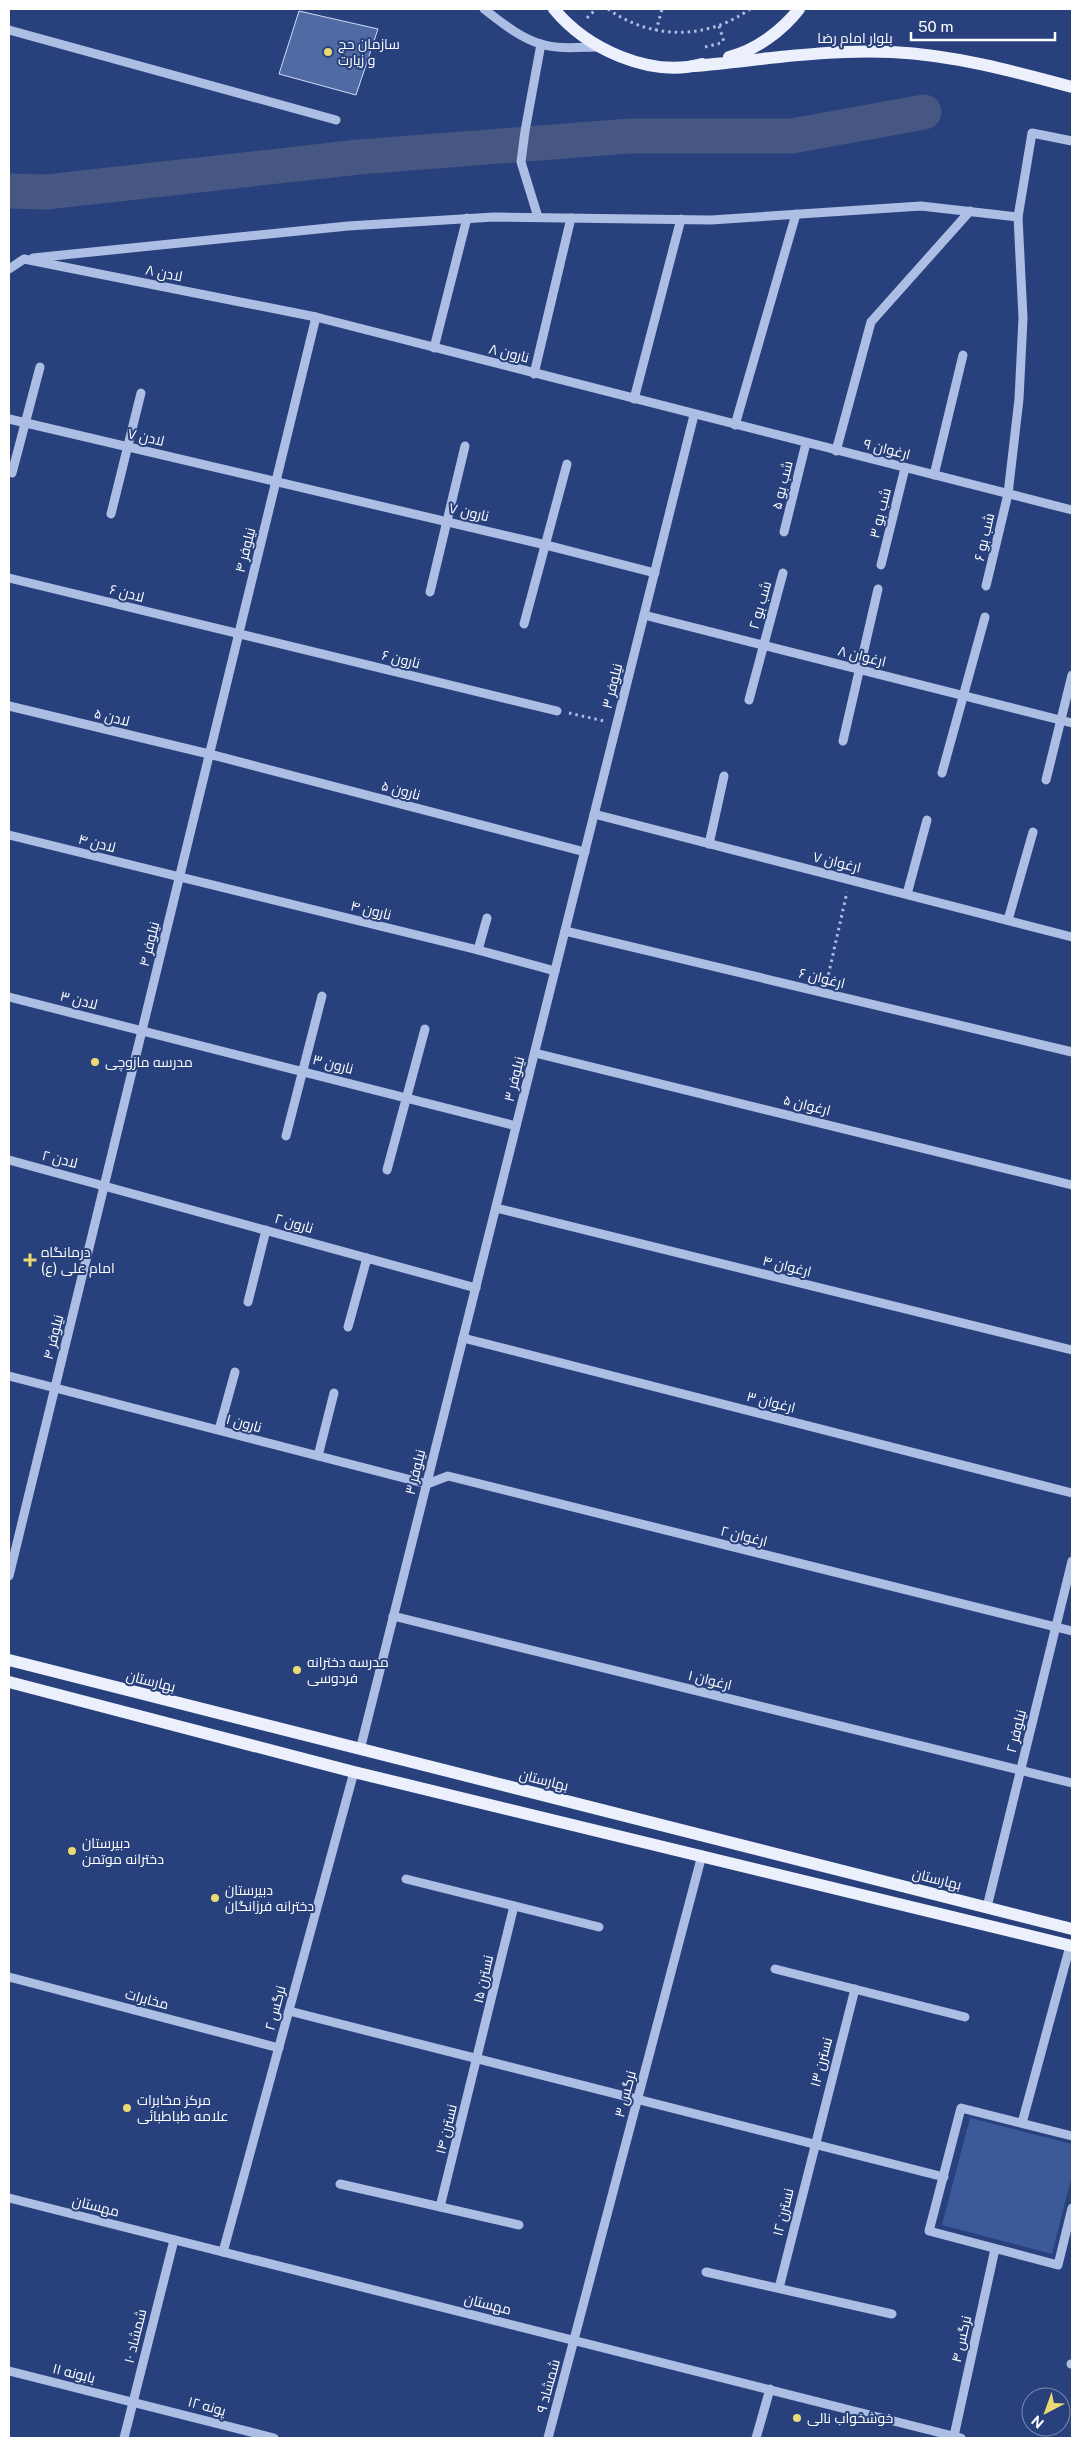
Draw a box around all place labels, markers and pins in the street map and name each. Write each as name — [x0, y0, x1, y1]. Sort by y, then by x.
place label: سازمان حج و زیارت — [338, 36, 400, 68]
marker: سازمان حج و زیارت — [322, 46, 334, 58]
place label: مدرسه مازوچی — [105, 1054, 193, 1072]
marker: مدرسه مازوچی — [89, 1056, 101, 1068]
place label: درمانگاه امام علی (ع) — [41, 1244, 115, 1278]
marker: درمانگاه امام علی (ع) — [23, 1253, 37, 1267]
place label: مدرسه دخترانه فردوسی — [307, 1654, 389, 1686]
marker: مدرسه دخترانه فردوسی — [291, 1664, 303, 1676]
place label: دبیرستان دخترانه موتمن — [82, 1835, 164, 1867]
marker: دبیرستان دخترانه موتمن — [66, 1845, 78, 1857]
place label: دبیرستان دخترانه فرزانگان — [225, 1882, 314, 1914]
marker: دبیرستان دخترانه فرزانگان — [209, 1892, 221, 1904]
place label: مرکز مخابرات علامه طباطبائی — [137, 2092, 229, 2124]
marker: مرکز مخابرات علامه طباطبائی — [121, 2102, 133, 2114]
place label: خوشخواب نالی — [807, 2410, 893, 2426]
marker: خوشخواب نالی — [791, 2412, 803, 2424]

